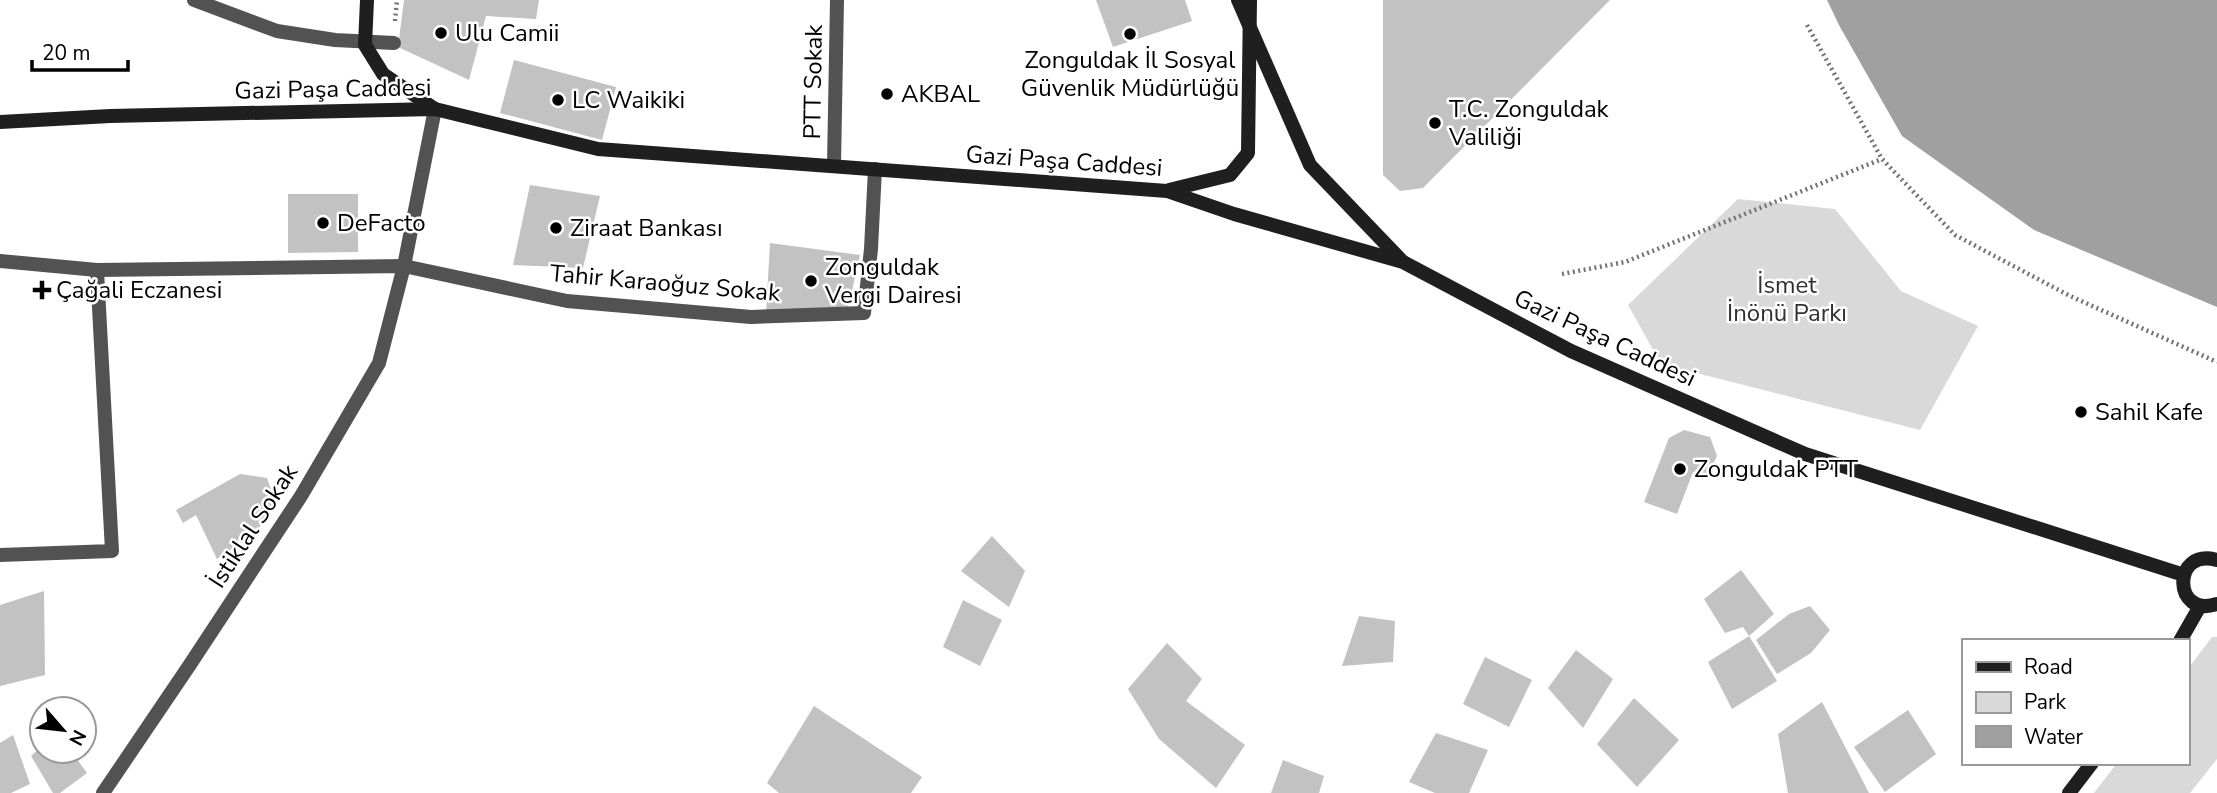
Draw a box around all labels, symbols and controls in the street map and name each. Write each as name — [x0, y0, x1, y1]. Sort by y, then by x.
place label: Ulu Camii — [455, 17, 559, 49]
street label: PTT Sokak — [796, 23, 830, 140]
marker: Ulu Camii — [433, 25, 449, 41]
marker: Zonguldak İl Sosyal Güvenlik Müdürlüğü — [1122, 26, 1138, 42]
scale bar — [32, 28, 128, 72]
text: 20 m — [42, 39, 91, 67]
place label: Zonguldak İl Sosyal Güvenlik Müdürlüğü — [1021, 44, 1239, 104]
street label: Gazi Paşa Caddesi — [234, 71, 432, 107]
place label: AKBAL — [901, 78, 980, 110]
place label: LC Waikiki — [572, 84, 685, 116]
marker: AKBAL — [879, 86, 895, 102]
marker: LC Waikiki — [550, 92, 566, 108]
place label: T.C. Zonguldak Valiliği — [1448, 93, 1610, 153]
marker: T.C. Zonguldak Valiliği — [1427, 115, 1443, 131]
street label: Gazi Paşa Caddesi — [965, 138, 1163, 184]
place label: DeFacto — [337, 207, 426, 239]
place label: Ziraat Bankası — [570, 212, 722, 244]
marker: DeFacto — [315, 215, 331, 231]
marker: Ziraat Bankası — [548, 220, 564, 236]
place label: Zonguldak Vergi Dairesi — [824, 251, 962, 311]
street label: Tahir Karaoğuz Sokak — [549, 257, 782, 309]
park label: İsmet İnönü Parkı — [1727, 269, 1847, 329]
marker: Zonguldak Vergi Dairesi — [803, 273, 819, 289]
place label: Çağali Eczanesi — [56, 274, 222, 306]
marker: Çağali Eczanesi — [34, 282, 50, 298]
street label: Gazi Paşa Caddesi — [1509, 282, 1701, 394]
place label: Sahil Kafe — [2095, 396, 2203, 428]
marker: Sahil Kafe — [2073, 404, 2089, 420]
place label: Zonguldak PTT — [1694, 453, 1859, 485]
street label: İstiklal Sokak — [201, 457, 305, 594]
marker: Zonguldak PTT — [1672, 461, 1688, 477]
legend — [1962, 639, 2189, 765]
text: Road — [2024, 653, 2073, 681]
text: Park — [2024, 688, 2066, 716]
north arrow — [28, 695, 98, 765]
text: Water — [2024, 723, 2083, 751]
text: N — [62, 725, 92, 750]

